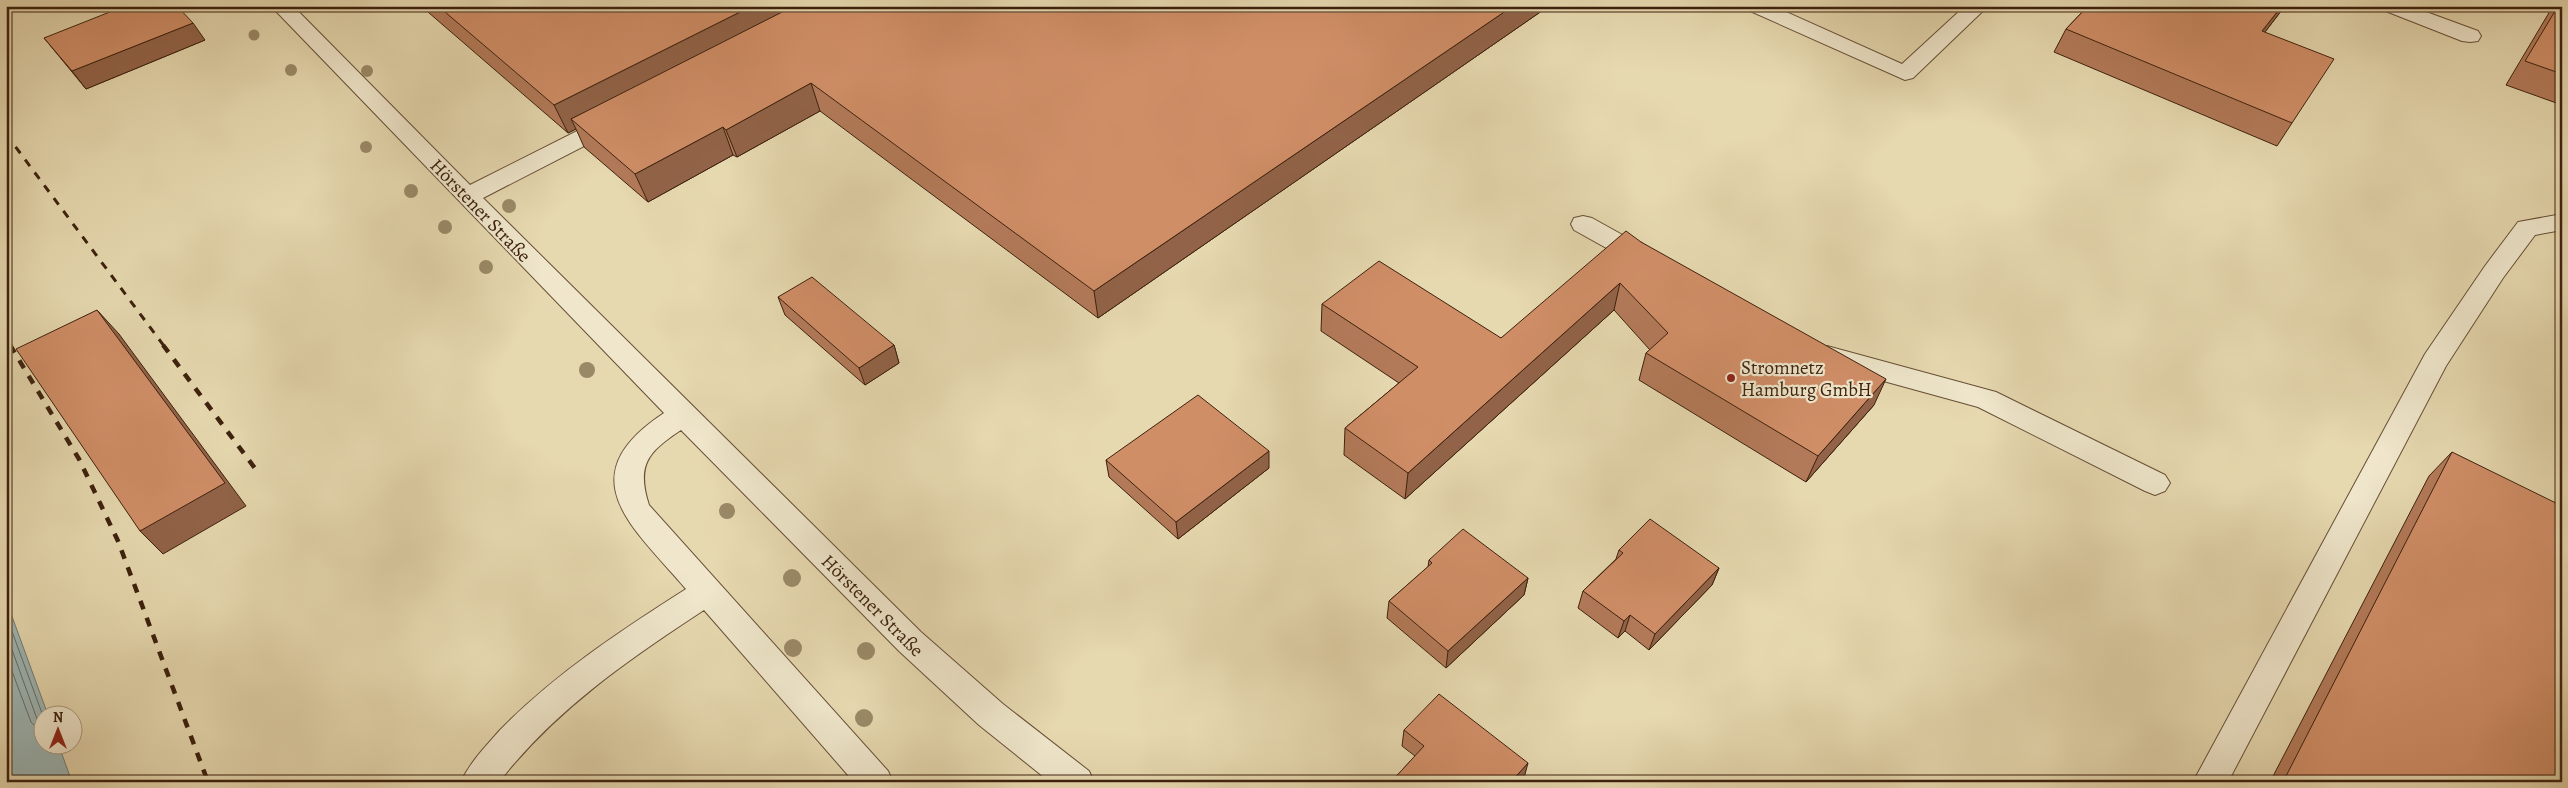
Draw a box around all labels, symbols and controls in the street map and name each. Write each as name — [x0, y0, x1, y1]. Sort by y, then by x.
street label: Hörstener Straße — [424, 153, 537, 268]
place label: Stromnetz Hamburg GmbH — [1741, 355, 1872, 403]
marker: Stromnetz Hamburg GmbH — [1725, 372, 1737, 384]
street label: Hörstener Straße — [815, 549, 929, 663]
north arrow — [32, 706, 82, 756]
text: N — [53, 708, 63, 727]

